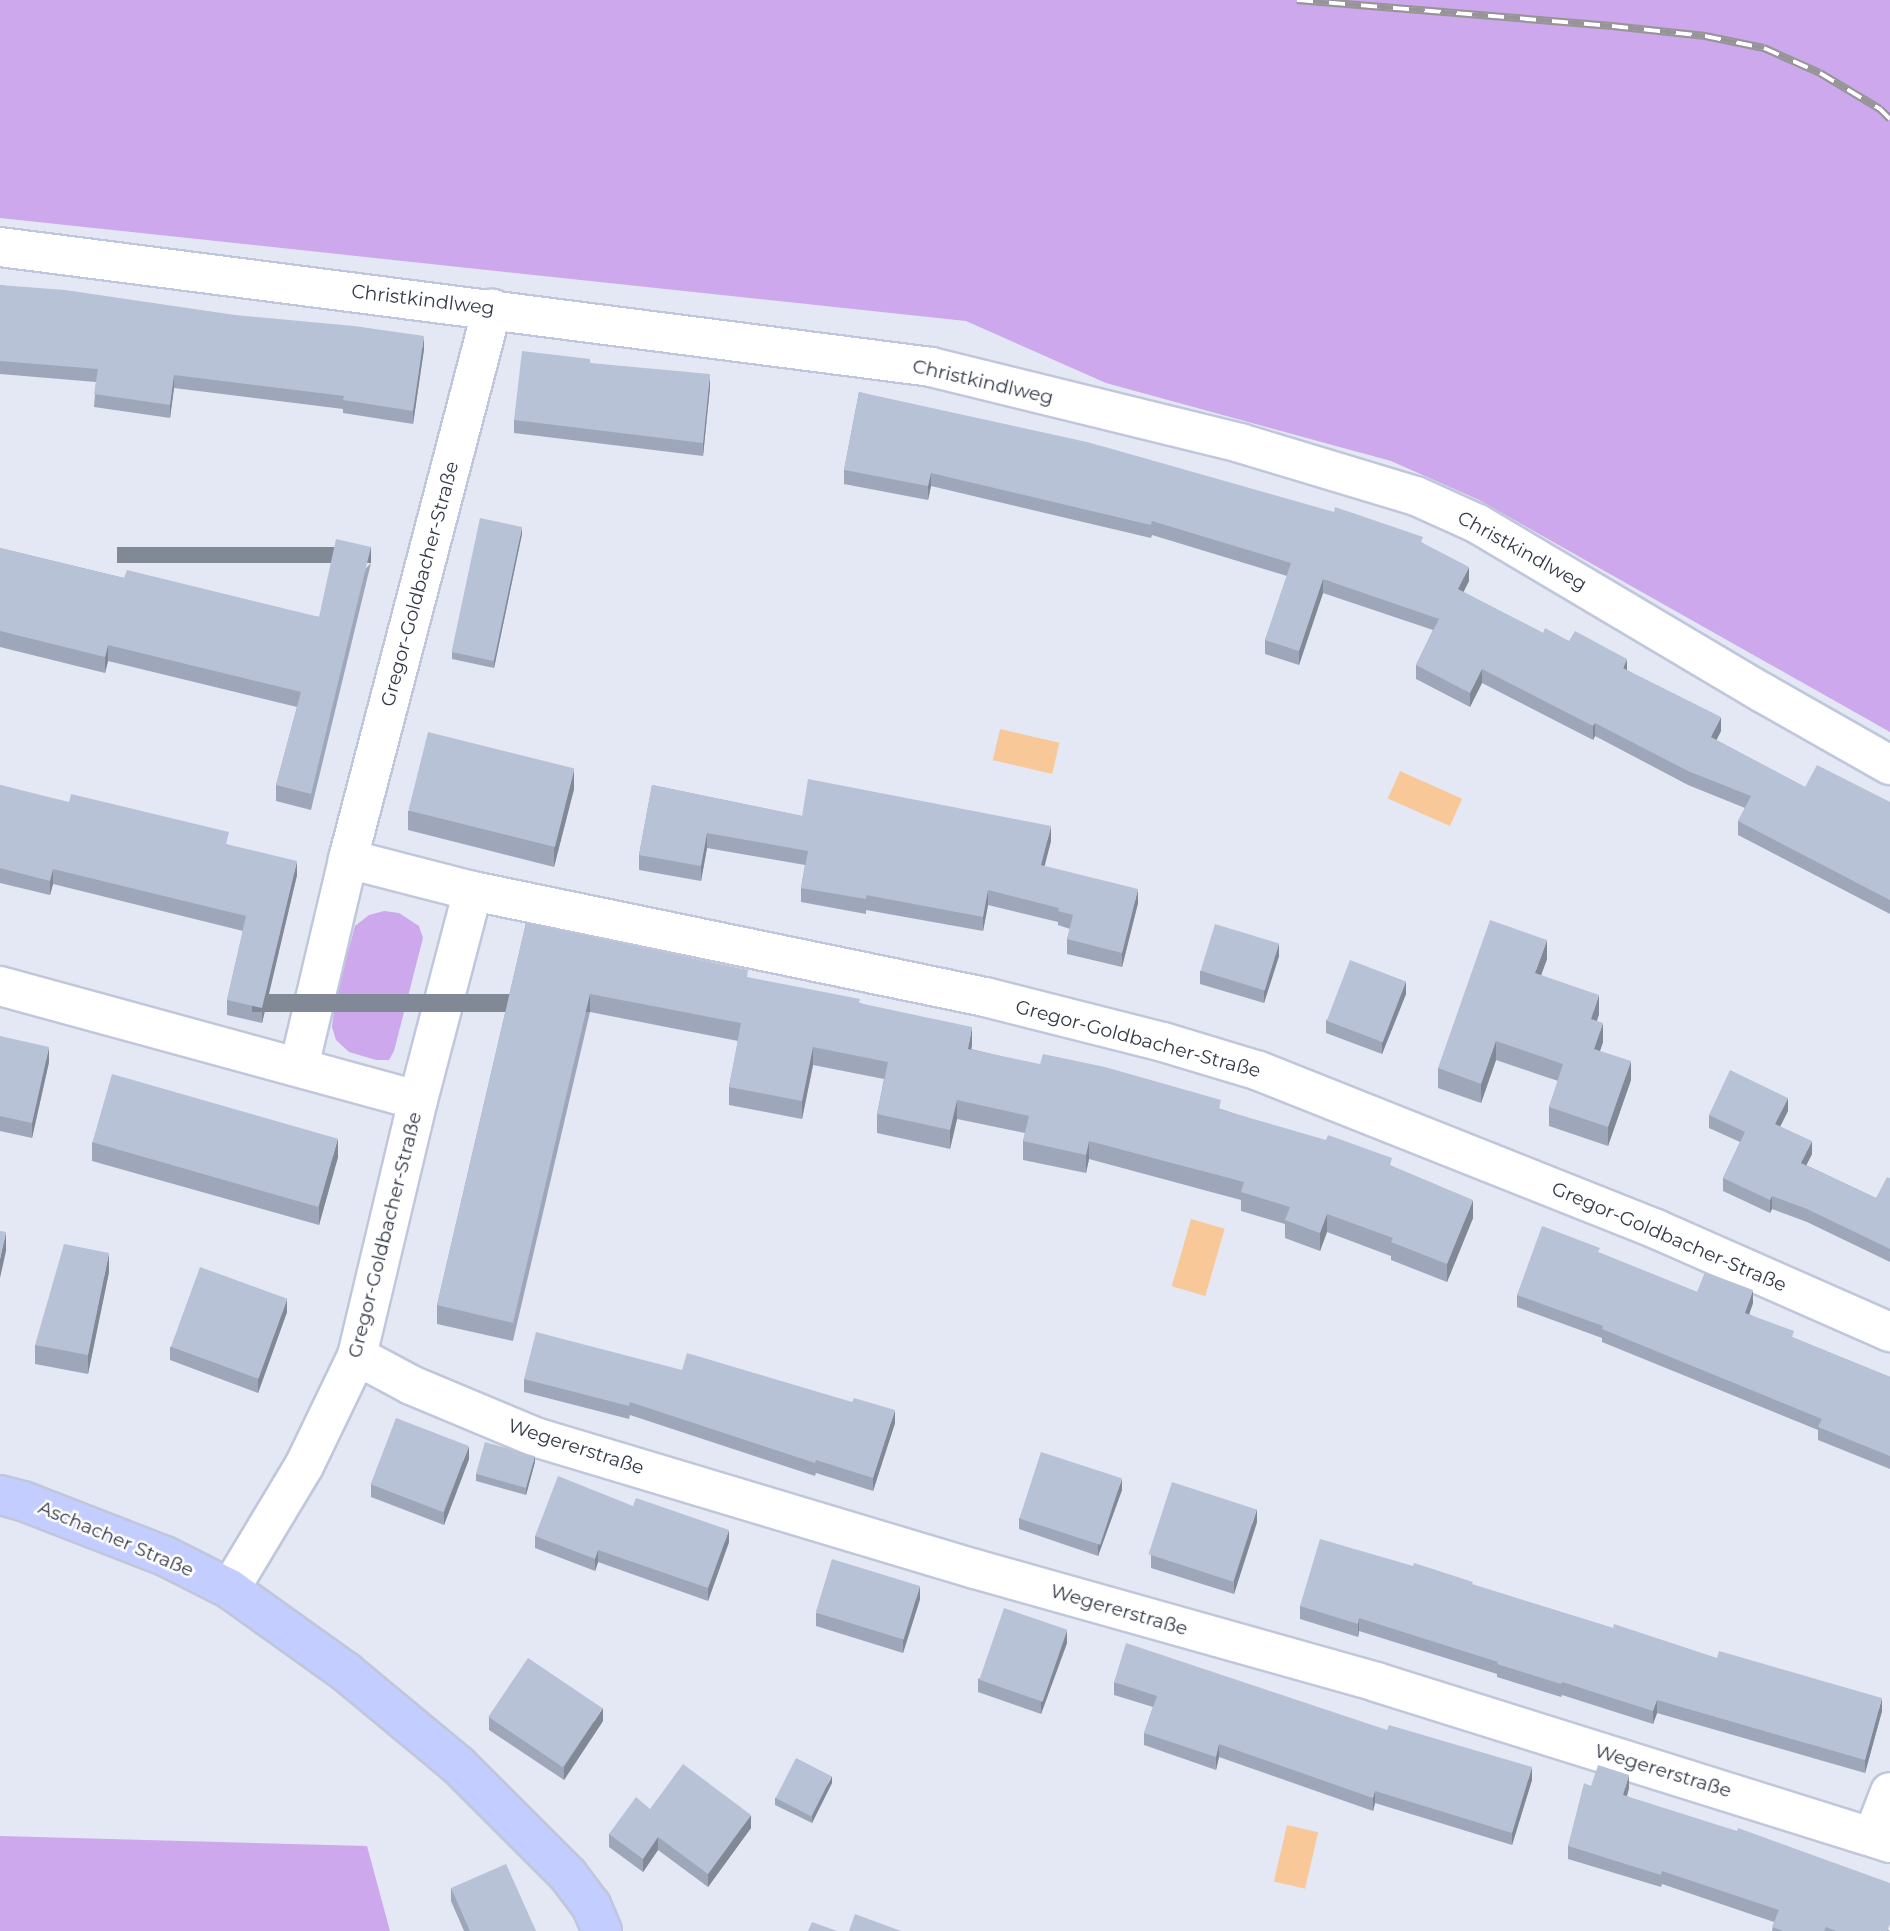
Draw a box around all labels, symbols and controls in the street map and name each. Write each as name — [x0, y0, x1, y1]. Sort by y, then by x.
street label: Christkindlweg — [350, 280, 496, 320]
street label: Christkindlweg — [910, 355, 1056, 409]
street label: Gregor-Goldbacher-Straße — [376, 459, 464, 709]
street label: Christkindlweg — [1453, 506, 1591, 596]
street label: Gregor-Goldbacher-Straße — [1013, 995, 1263, 1083]
street label: Gregor-Goldbacher-Straße — [343, 1110, 427, 1360]
street label: Gregor-Goldbacher-Straße — [1548, 1177, 1790, 1297]
street label: Wegererstraße — [505, 1414, 647, 1480]
street label: Aschacher Straße — [35, 1496, 197, 1582]
street label: Wegererstraße — [1048, 1580, 1190, 1640]
street label: Wegererstraße — [1592, 1739, 1734, 1803]

